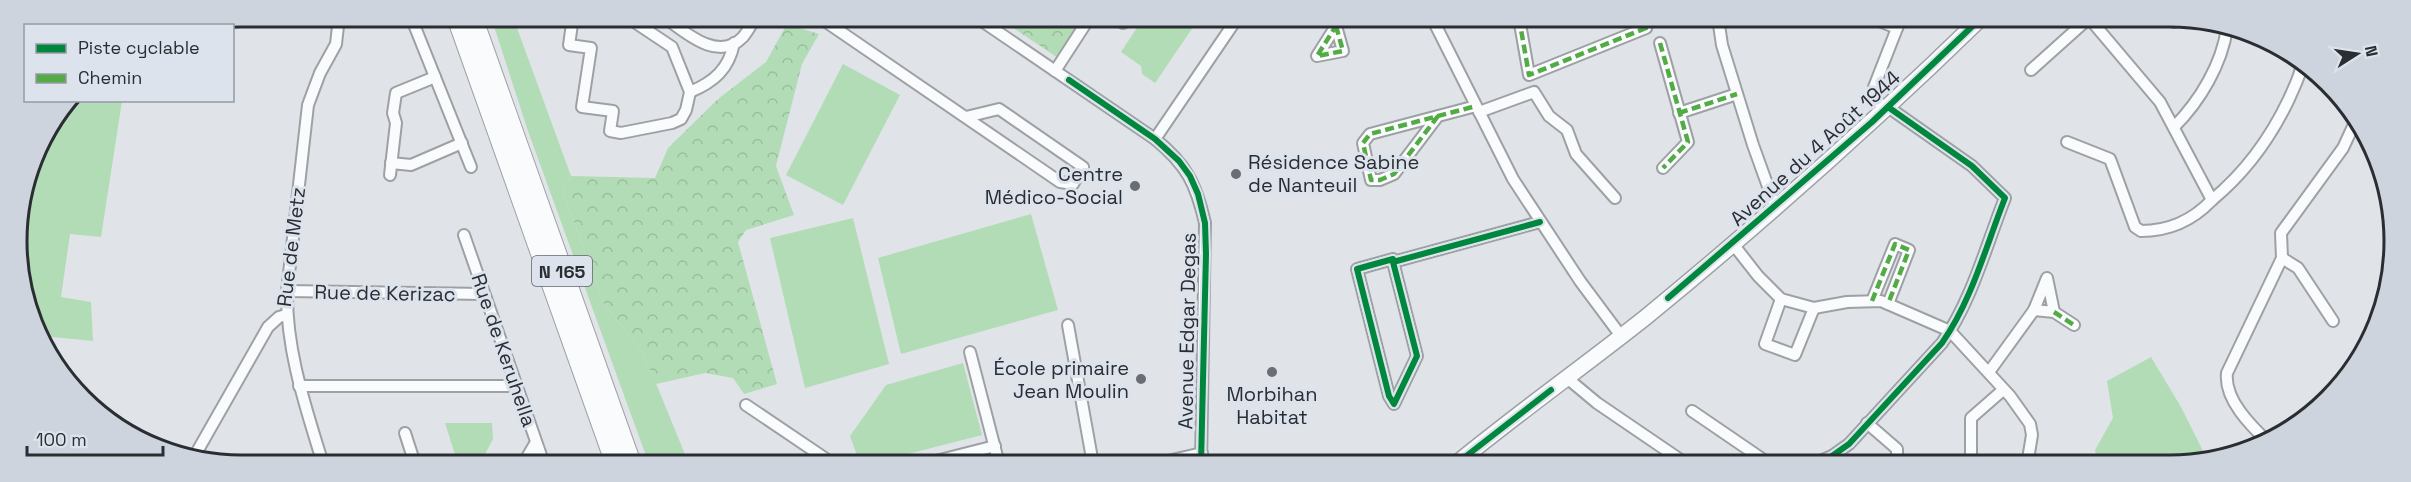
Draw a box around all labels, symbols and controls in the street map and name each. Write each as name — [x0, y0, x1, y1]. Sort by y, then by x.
legend — [24, 24, 234, 102]
north arrow — [2327, 24, 2387, 84]
text: Piste cyclable — [78, 36, 200, 59]
text: N — [2360, 44, 2383, 58]
street label: Avenue du 4 Août 1944 — [1724, 65, 1906, 231]
text: Chemin — [78, 66, 142, 89]
place label: Résidence Sabine de Nanteuil — [1248, 149, 1419, 198]
place label: Centre Médico-Social — [985, 161, 1123, 210]
marker: Résidence Sabine de Nanteuil — [1229, 167, 1243, 181]
marker: Centre Médico-Social — [1128, 179, 1142, 193]
street label: Rue de Metz — [271, 186, 311, 308]
street label: Avenue Edgar Degas — [1172, 232, 1202, 430]
road number: N 165 — [532, 256, 592, 286]
street label: Rue de Keruhella — [466, 270, 542, 430]
street label: Rue de Kerizac — [314, 279, 456, 307]
place label: École primaire Jean Moulin — [994, 355, 1129, 404]
marker: Morbihan Habitat — [1265, 365, 1279, 379]
marker: École primaire Jean Moulin — [1134, 372, 1148, 386]
place label: Morbihan Habitat — [1227, 381, 1318, 430]
scale bar — [27, 419, 164, 457]
text: 100 m — [36, 428, 87, 451]

